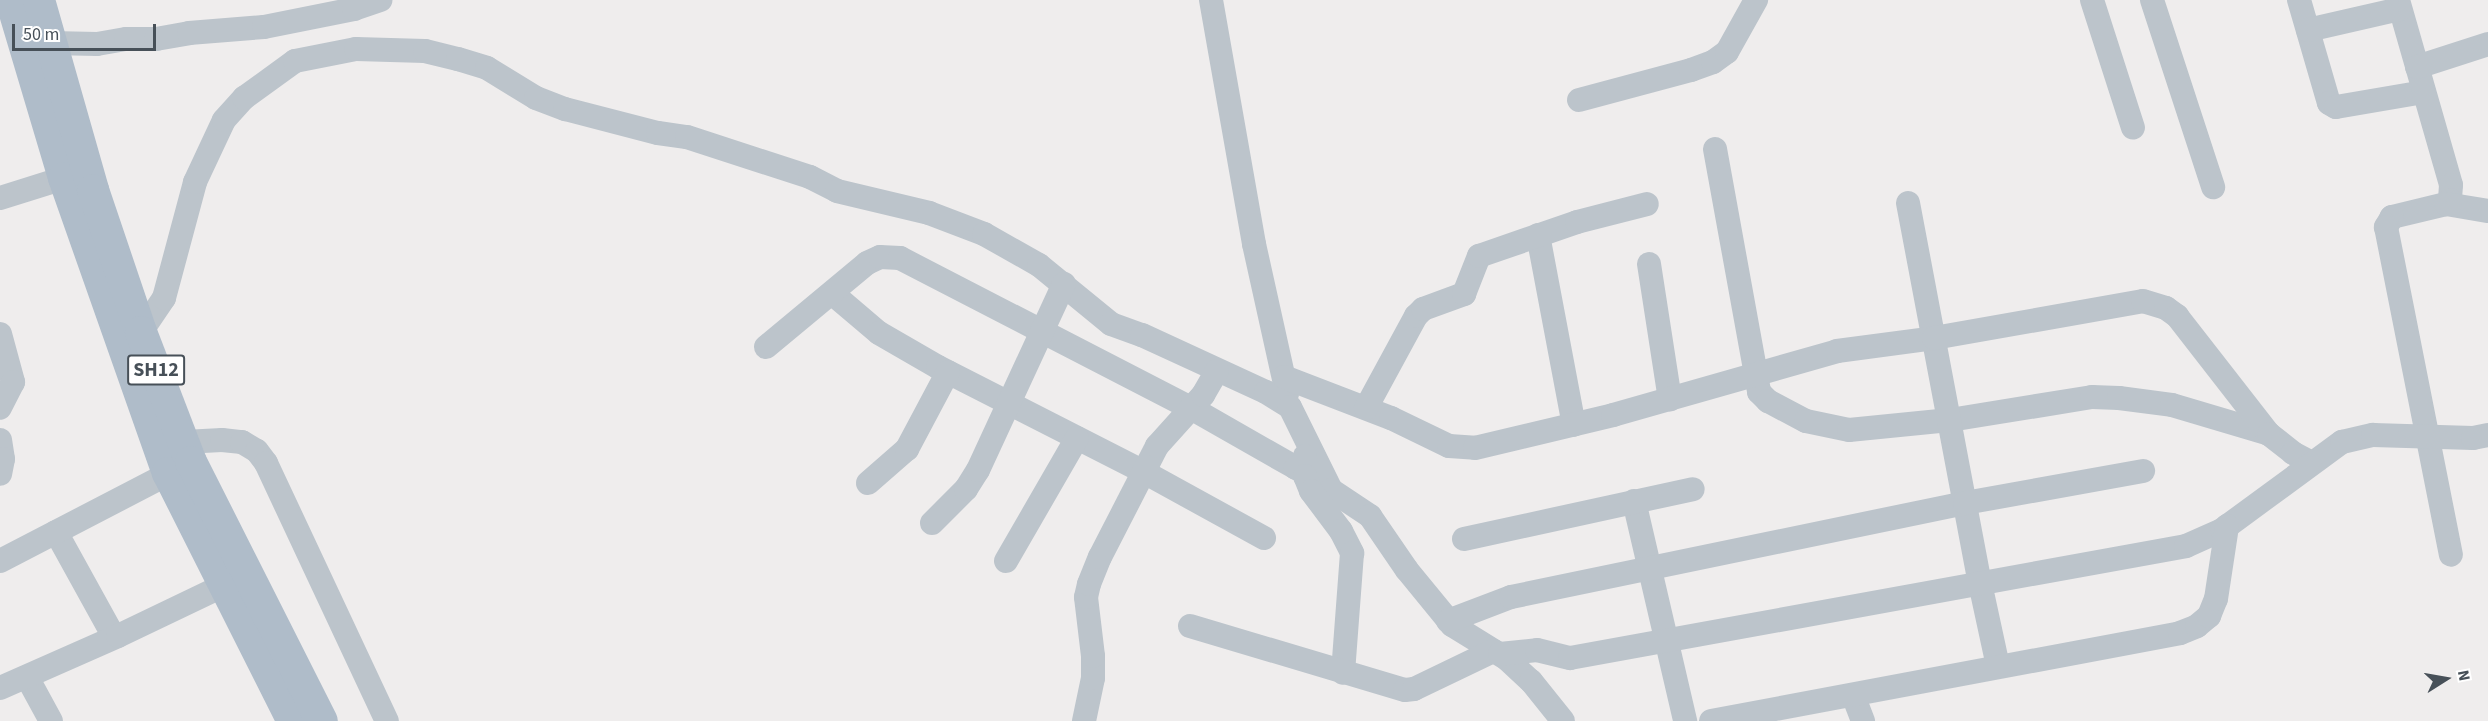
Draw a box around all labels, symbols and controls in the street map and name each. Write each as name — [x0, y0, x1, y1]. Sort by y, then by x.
scale bar — [15, 12, 159, 50]
text: 50 m — [23, 22, 59, 47]
road number: SH12 — [126, 353, 186, 387]
north arrow — [2416, 649, 2476, 709]
text: N — [2452, 668, 2475, 683]

